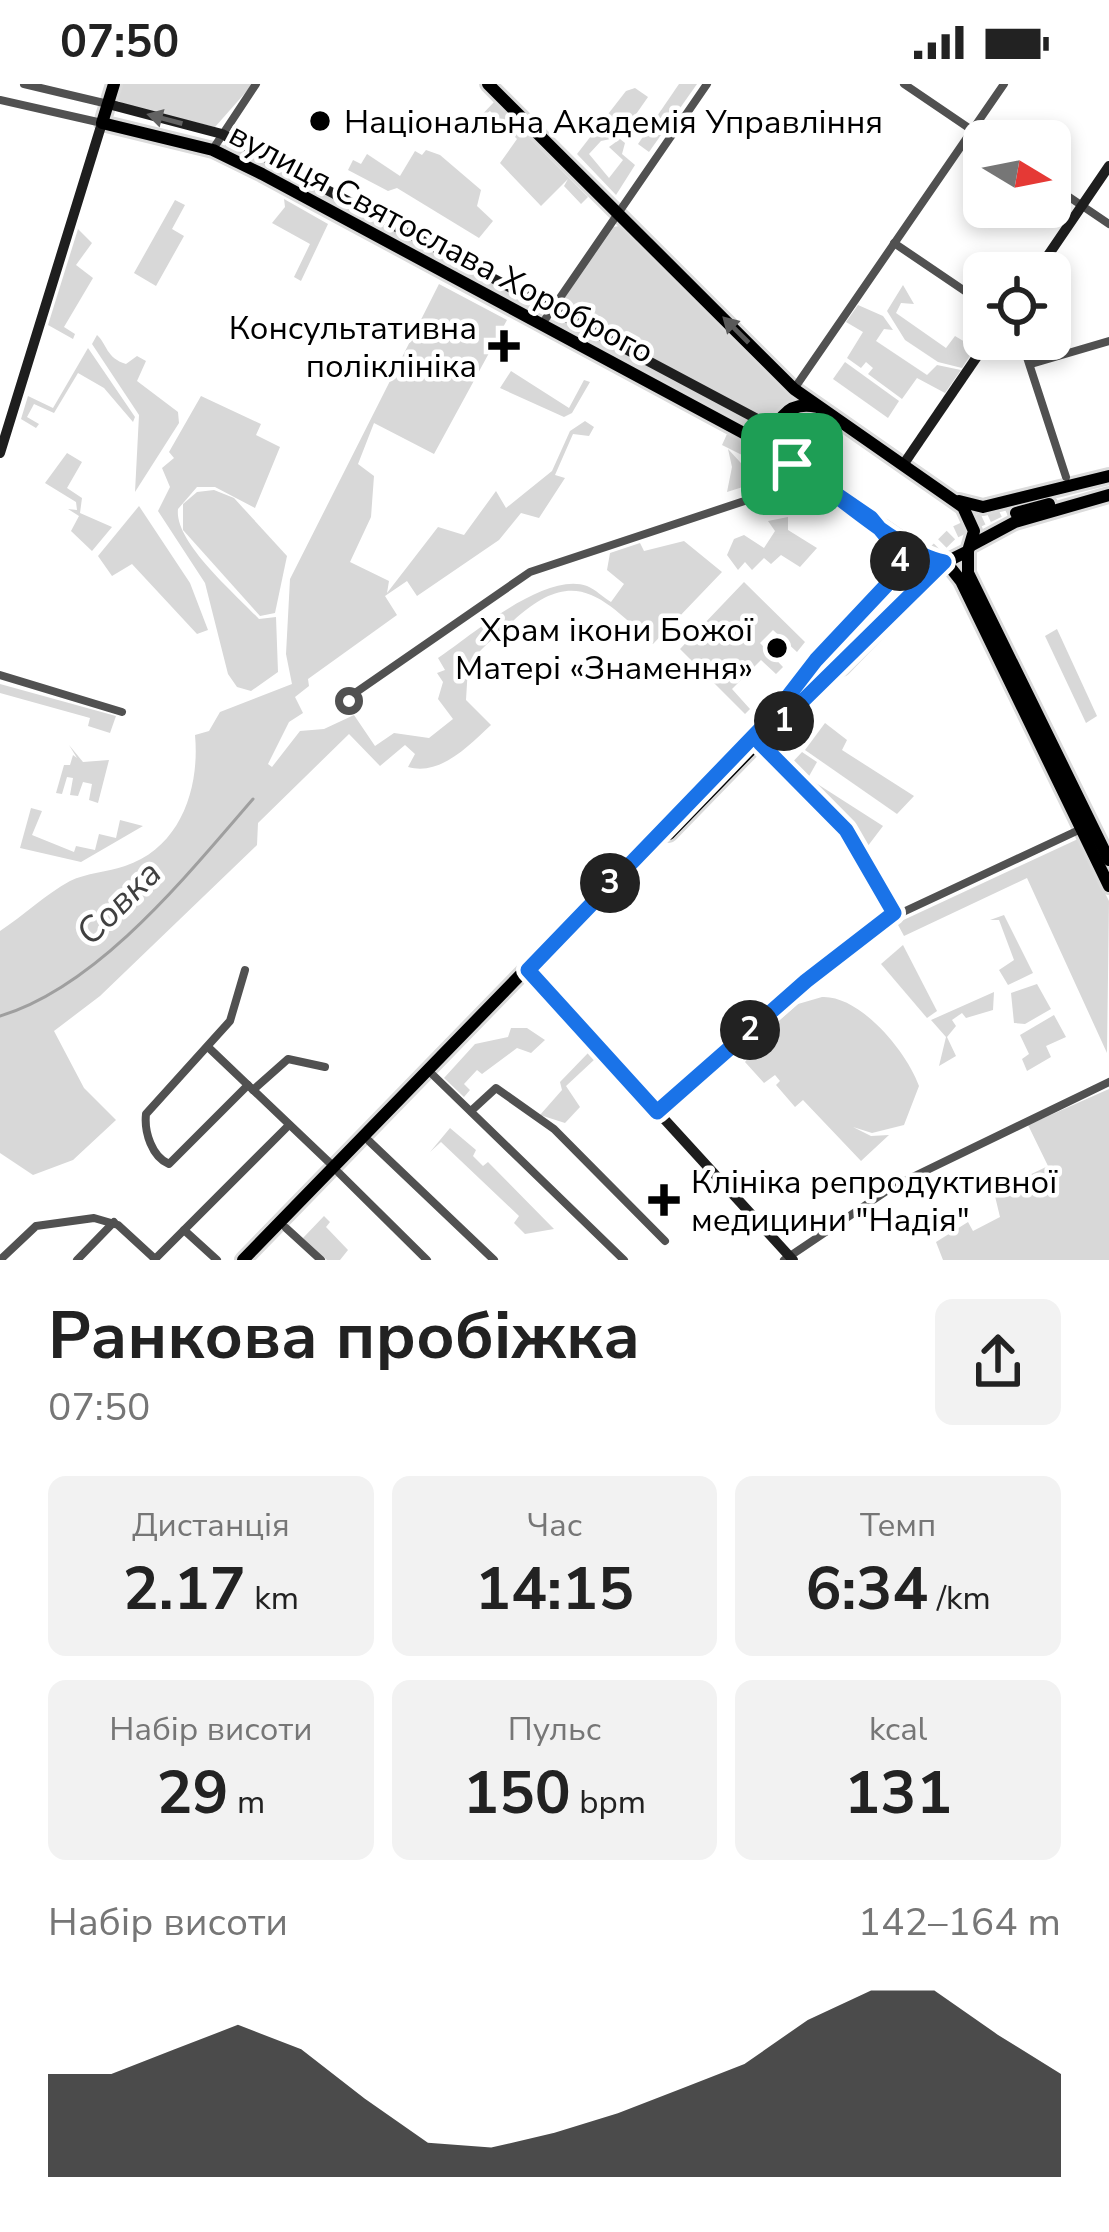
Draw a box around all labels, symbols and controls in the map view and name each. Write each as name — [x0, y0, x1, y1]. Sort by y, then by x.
text: 07:50 — [60, 12, 179, 73]
place label: Національна Академія Управління — [344, 100, 883, 145]
one-way arrow — [146, 108, 183, 127]
marker: Національна Академія Управління — [307, 108, 333, 134]
street label: вулиця Святослава Хороброго — [221, 112, 661, 375]
north arrow — [963, 120, 1071, 228]
map controls — [963, 120, 1071, 360]
button: locate — [963, 252, 1071, 360]
place label: Консультативна поліклініка — [229, 306, 477, 389]
one-way arrow — [722, 316, 750, 344]
marker: Консультативна поліклініка — [488, 330, 520, 362]
pin — [741, 413, 843, 515]
icon: arrive — [759, 431, 825, 497]
pin: 4 — [870, 531, 930, 591]
text: 4 — [890, 538, 910, 583]
place label: Храм ікони Божої Матері «Знамення» — [455, 608, 754, 691]
marker: Храм ікони Божої Матері «Знамення» — [764, 635, 790, 661]
pin: 1 — [754, 691, 814, 751]
text: 1 — [774, 698, 794, 743]
water label: Совка — [66, 850, 173, 957]
pin: 3 — [580, 853, 640, 913]
text: 3 — [600, 860, 620, 905]
pin: 2 — [720, 1000, 780, 1060]
text: 2 — [740, 1007, 760, 1052]
place label: Клініка репродуктивної медицини "Надія" — [691, 1160, 1058, 1243]
marker: Клініка репродуктивної медицини "Надія" — [648, 1184, 680, 1216]
text: Ранкова пробіжка — [48, 1291, 640, 1381]
button: share — [935, 1299, 1061, 1425]
text: 07:50 — [48, 1381, 151, 1434]
text: Дистанція — [132, 1503, 290, 1548]
text: Час — [527, 1503, 582, 1548]
text: Темп — [860, 1503, 936, 1548]
text: 2.17 — [123, 1548, 246, 1630]
text: 14:15 — [475, 1548, 634, 1630]
text: 6:34 — [805, 1548, 928, 1630]
text: km — [246, 1576, 299, 1621]
text: /km — [928, 1576, 991, 1621]
text: Набір висоти — [109, 1707, 312, 1752]
text: Пульс — [508, 1707, 601, 1752]
text: kcal — [869, 1707, 927, 1752]
text: 29 — [156, 1752, 228, 1834]
text: 150 — [463, 1752, 571, 1834]
text: 131 — [844, 1752, 952, 1834]
text: m — [228, 1780, 265, 1825]
text: bpm — [571, 1780, 646, 1825]
text: Набір висоти — [48, 1896, 288, 1949]
text: 142–164 m — [858, 1896, 1061, 1949]

